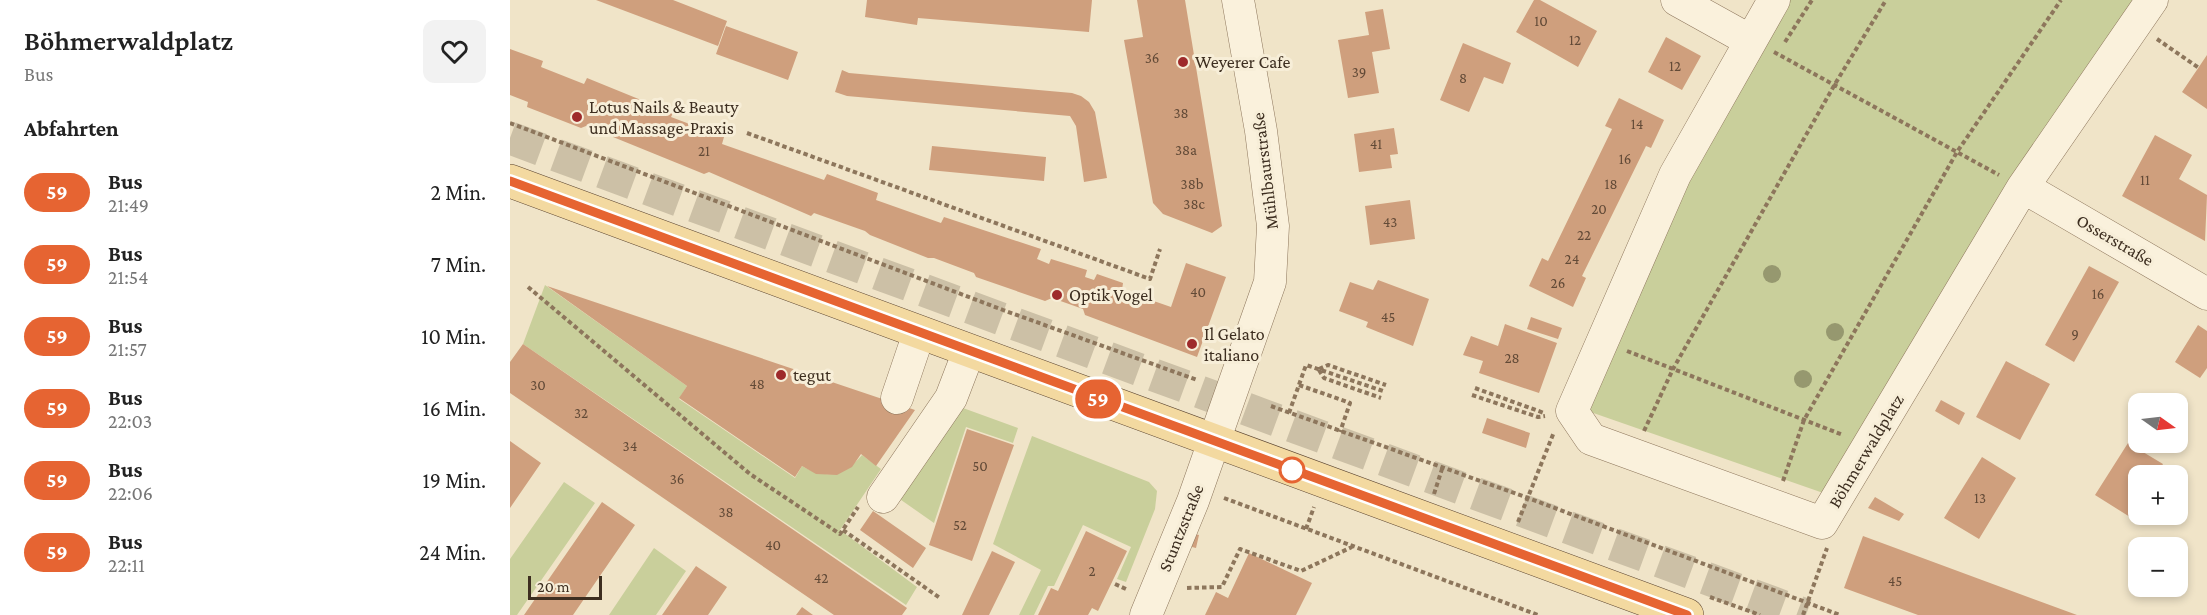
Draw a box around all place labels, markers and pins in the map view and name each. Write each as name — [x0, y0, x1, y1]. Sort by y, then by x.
place label: Weyerer Cafe — [1195, 52, 1290, 72]
marker: Weyerer Cafe — [1176, 55, 1190, 69]
place label: Lotus Nails & Beauty und Massage-Praxis — [589, 97, 739, 138]
marker: Lotus Nails & Beauty und Massage-Praxis — [570, 110, 584, 124]
place label: Optik Vogel — [1069, 285, 1153, 305]
marker: Optik Vogel — [1050, 288, 1064, 302]
place label: Il Gelato italiano — [1204, 324, 1265, 365]
marker: Il Gelato italiano — [1185, 337, 1199, 351]
place label: tegut — [793, 365, 832, 385]
marker: tegut — [774, 368, 788, 382]
unlabelled marker — [1279, 457, 1305, 483]

